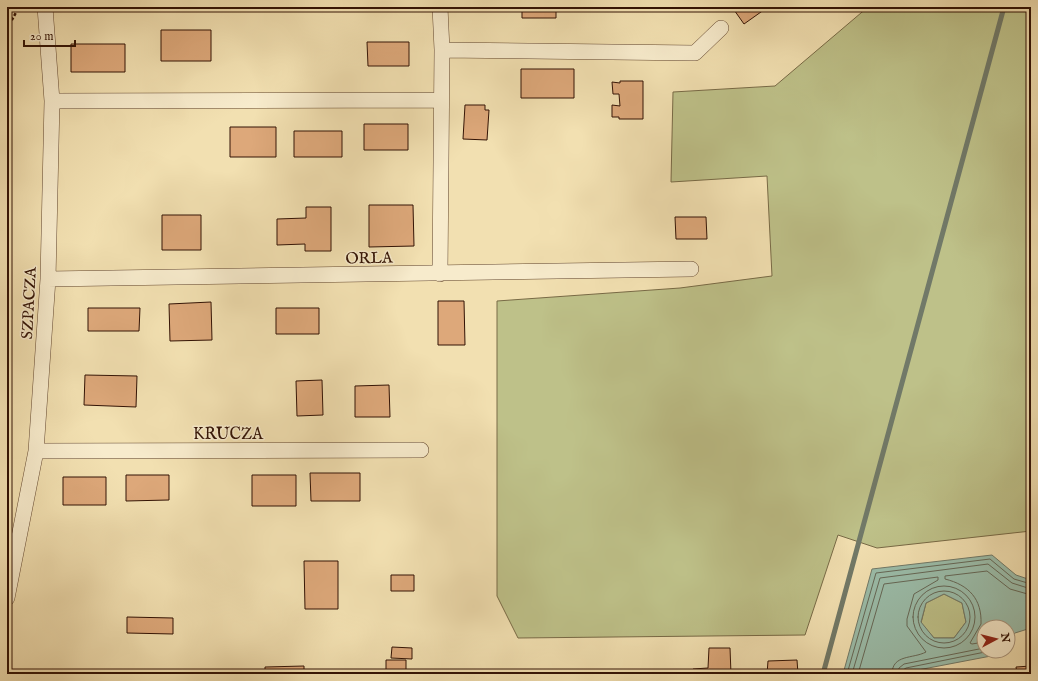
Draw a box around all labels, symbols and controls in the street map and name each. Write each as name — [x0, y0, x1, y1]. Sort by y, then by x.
scale bar — [24, 22, 75, 48]
text: 20 m — [30, 29, 53, 44]
street label: ORLA — [345, 249, 394, 269]
street label: SZPACZA — [18, 265, 42, 340]
street label: KRUCZA — [193, 425, 264, 445]
north arrow — [976, 619, 1016, 659]
text: N — [997, 631, 1013, 644]

